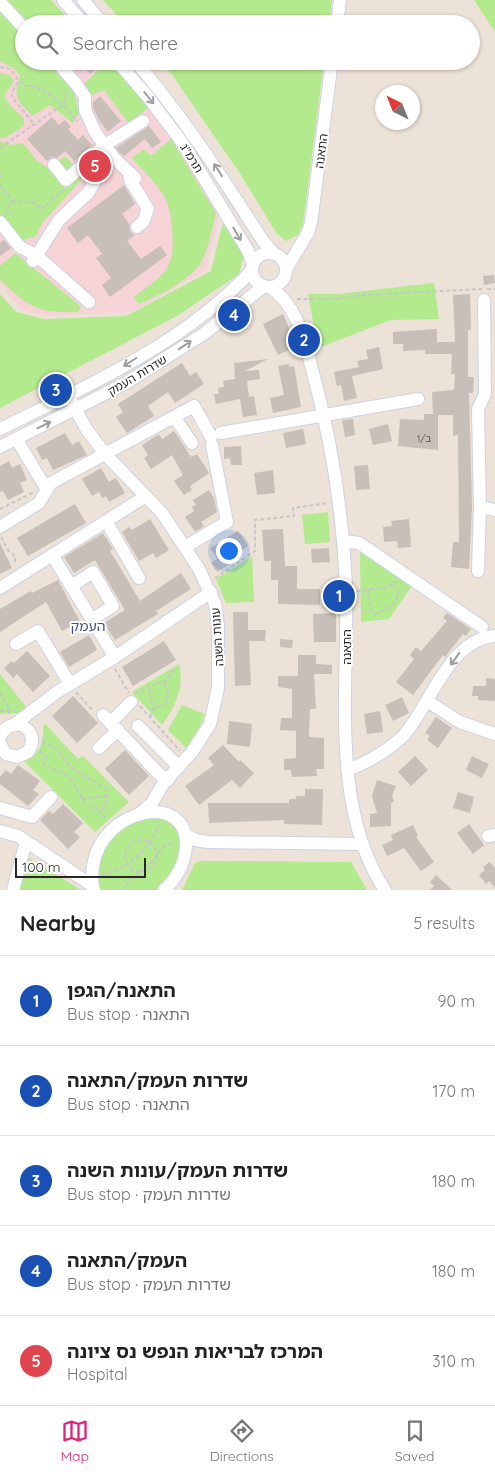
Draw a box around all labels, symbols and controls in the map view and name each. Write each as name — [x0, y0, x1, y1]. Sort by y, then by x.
search box — [15, 15, 480, 70]
icon: search — [33, 29, 61, 57]
text: Search here — [73, 31, 178, 55]
north arrow — [375, 85, 420, 130]
one-way arrow — [143, 91, 154, 104]
street label: התאנה — [311, 133, 331, 169]
street label: תרמ"ג — [177, 141, 207, 175]
pin: 5 — [79, 147, 111, 185]
one-way arrow — [212, 163, 223, 177]
one-way arrow — [233, 226, 243, 241]
pin: 4 — [218, 296, 250, 334]
pin: 2 — [288, 321, 320, 359]
one-way arrow — [178, 340, 192, 351]
street label: שדרות העמק — [105, 351, 169, 399]
one-way arrow — [123, 358, 137, 368]
pin: 3 — [40, 371, 72, 409]
one-way arrow — [36, 420, 51, 430]
house number: 1/ב — [417, 432, 432, 445]
your location — [216, 538, 242, 564]
pin: 1 — [323, 577, 355, 615]
street label: עונות השנה — [207, 607, 227, 667]
district label: העמק — [70, 617, 106, 635]
street label: התאנה — [339, 629, 354, 665]
one-way arrow — [450, 652, 460, 666]
scale bar — [15, 855, 146, 878]
text: 100 m — [22, 858, 60, 876]
text: Nearby — [20, 910, 96, 936]
text: 5 results — [414, 913, 475, 933]
text: התאנה/הגפן — [67, 978, 176, 1002]
text: 1 — [33, 991, 39, 1011]
text: 90 m — [438, 991, 475, 1011]
text: Bus stop · התאנה — [67, 1004, 190, 1024]
text: שדרות העמק/התאנה — [67, 1068, 248, 1092]
text: 2 — [31, 1081, 41, 1101]
text: 170 m — [432, 1081, 475, 1101]
text: Bus stop · התאנה — [67, 1094, 190, 1114]
text: שדרות העמק/עונות השנה — [67, 1158, 288, 1182]
text: 3 — [32, 1171, 40, 1191]
text: 180 m — [432, 1171, 475, 1191]
text: Bus stop · שדרות העמק — [67, 1184, 231, 1204]
text: העמק/התאנה — [67, 1248, 187, 1272]
text: 4 — [31, 1261, 41, 1281]
text: 180 m — [432, 1261, 475, 1281]
text: Bus stop · שדרות העמק — [67, 1274, 231, 1294]
text: המרכז לבריאות הנפש נס ציונה — [67, 1339, 323, 1363]
text: 5 — [31, 1351, 41, 1371]
text: 310 m — [432, 1351, 475, 1371]
text: Hospital — [67, 1364, 128, 1384]
tab: Map — [60, 1417, 89, 1465]
tab: Directions — [210, 1417, 274, 1465]
tab: Saved — [395, 1417, 435, 1465]

